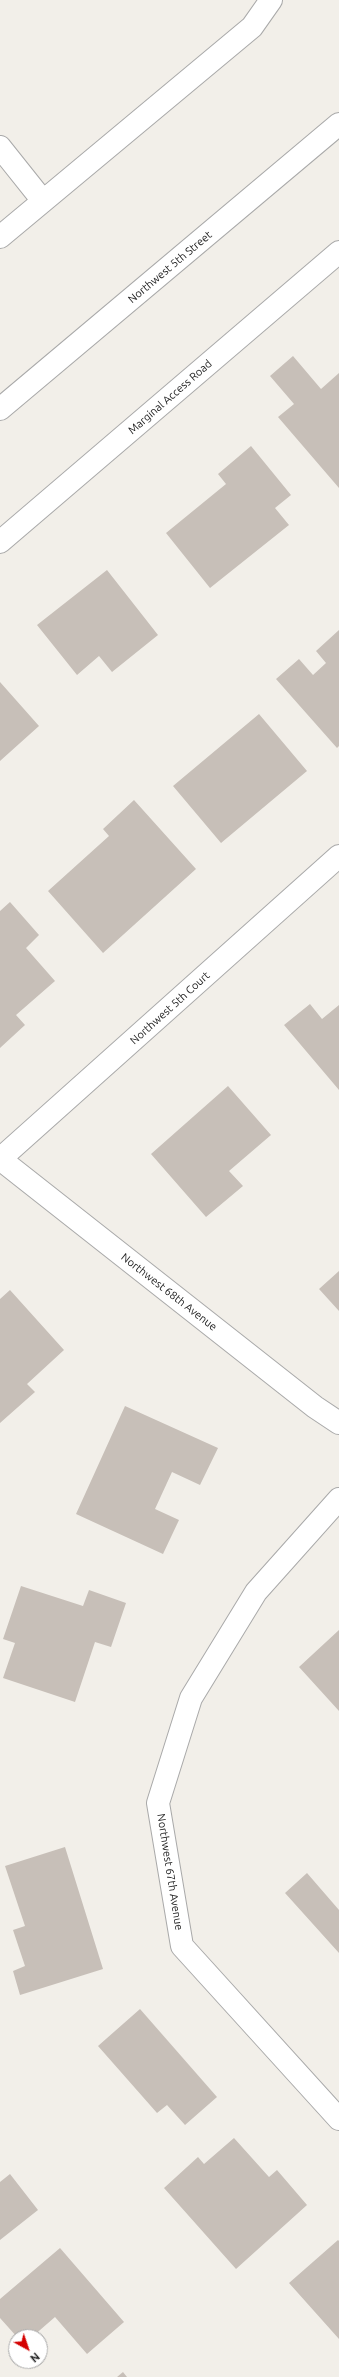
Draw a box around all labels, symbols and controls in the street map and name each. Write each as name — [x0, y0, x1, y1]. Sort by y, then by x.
street label: Northwest 5th Street — [125, 228, 215, 306]
street label: Marginal Access Road — [125, 357, 215, 437]
street label: Northwest 5th Court — [127, 969, 213, 1047]
street label: Northwest 68th Avenue — [119, 1251, 219, 1333]
street label: Northwest 67th Avenue — [154, 1813, 186, 1931]
north arrow — [8, 2329, 48, 2369]
text: N — [28, 2350, 42, 2365]

